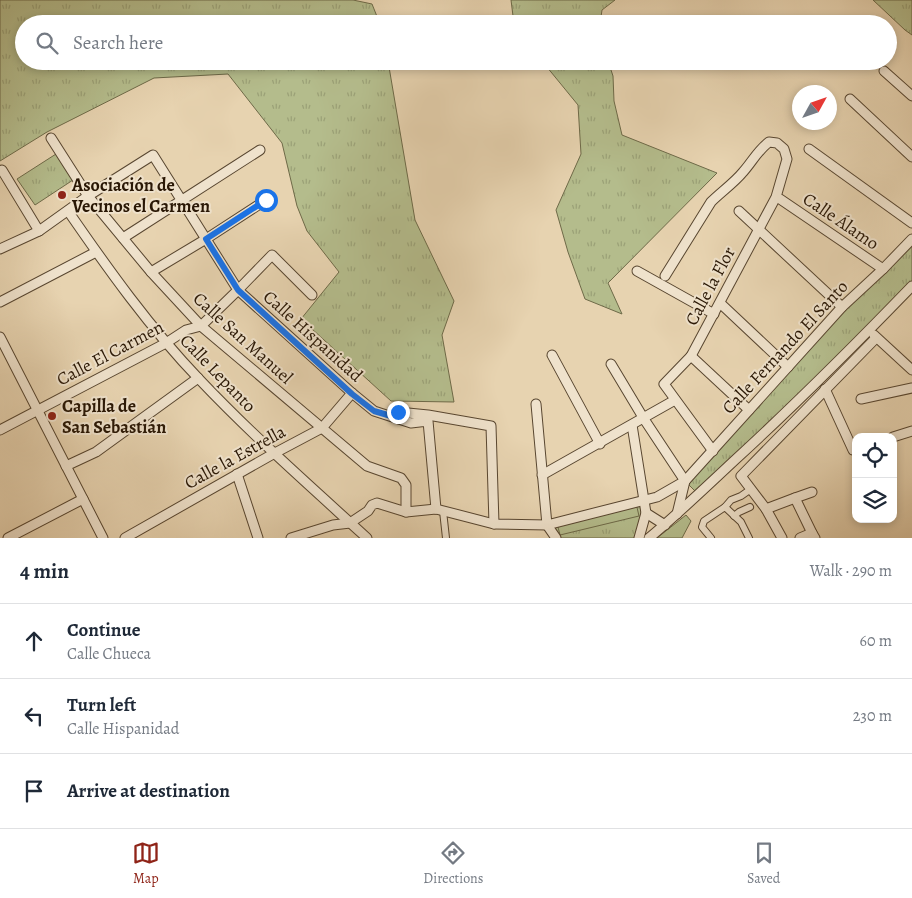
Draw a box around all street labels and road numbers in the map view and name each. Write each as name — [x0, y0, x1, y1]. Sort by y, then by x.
street label: Calle Álamo — [798, 187, 884, 255]
street label: Calle la Flor — [679, 242, 741, 330]
street label: Calle Fernando El Santo — [717, 275, 853, 419]
street label: Calle Hispanidad — [258, 285, 368, 387]
street label: Calle San Manuel — [188, 287, 299, 390]
street label: Calle El Carmen — [52, 315, 168, 391]
street label: Calle Lepanto — [175, 329, 261, 417]
street label: Calle la Estrella — [180, 419, 290, 495]

